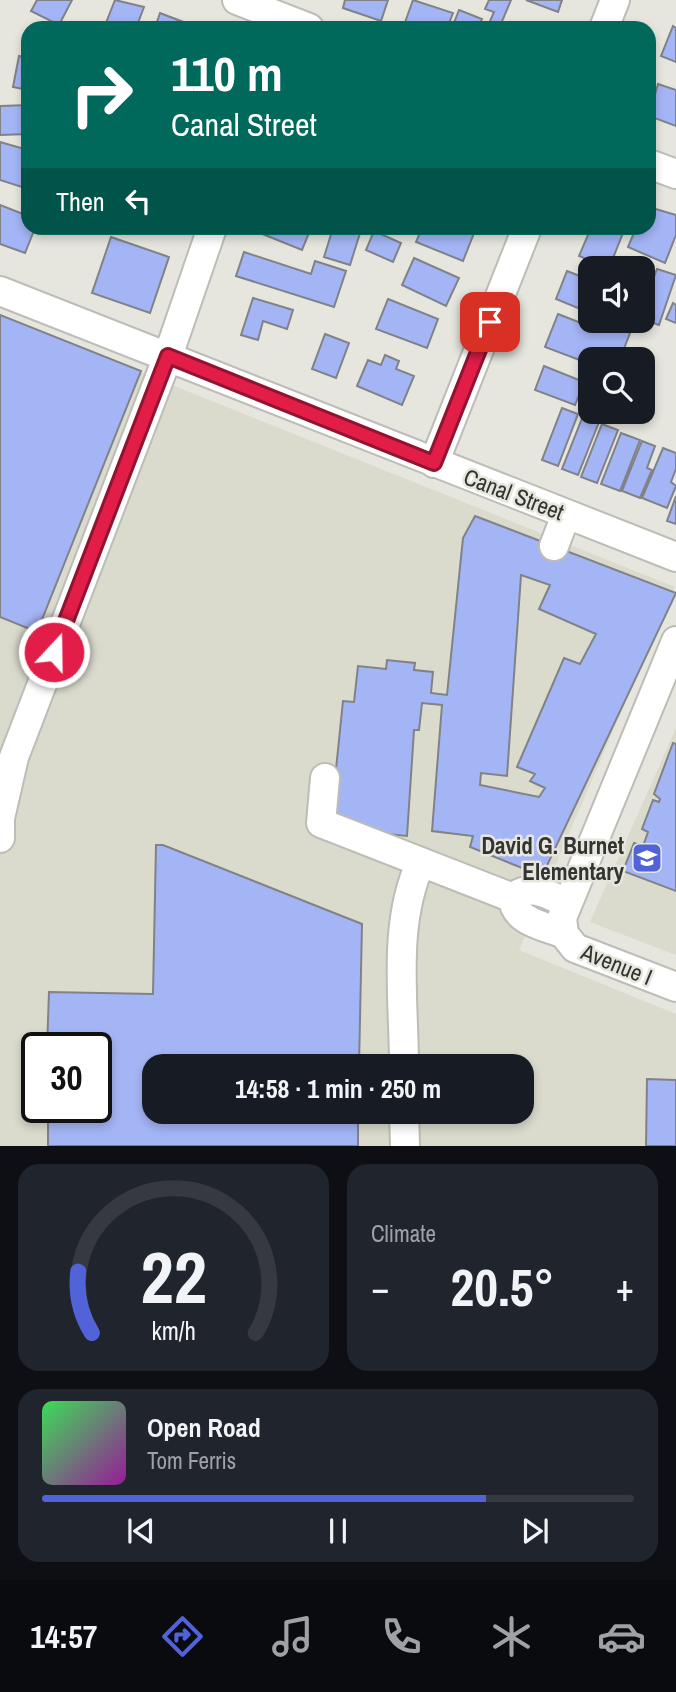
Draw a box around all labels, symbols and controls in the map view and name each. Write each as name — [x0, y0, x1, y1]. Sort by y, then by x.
text: 110 m — [171, 40, 283, 106]
icon: right — [56, 49, 147, 140]
text: Canal Street — [171, 103, 317, 146]
icon: left — [119, 182, 157, 220]
text: Then — [56, 184, 105, 219]
map controls — [578, 256, 655, 424]
button: sound — [578, 256, 655, 333]
pin — [460, 292, 520, 352]
icon: arrive — [471, 303, 509, 341]
button: search — [578, 347, 655, 424]
street label: Canal Street — [460, 461, 568, 527]
position arrow — [17, 615, 91, 689]
place label: David G. Burnet Elementary — [481, 830, 625, 887]
school or university icon: David G. Burnet Elementary — [630, 841, 664, 875]
street label: Avenue I — [576, 935, 657, 992]
speed limit sign: 30 — [21, 1032, 112, 1123]
text: 14:58 · 1 min · 250 m — [235, 1071, 441, 1106]
text: Climate — [371, 1218, 436, 1249]
text: 22 — [140, 1229, 207, 1327]
text: 20.5° — [451, 1252, 554, 1322]
text: − — [371, 1262, 389, 1313]
text: + — [616, 1262, 634, 1313]
text: km/h — [151, 1314, 196, 1348]
text: Open Road — [147, 1410, 261, 1445]
text: Tom Ferris — [147, 1445, 236, 1476]
icon: previous — [122, 1512, 160, 1550]
icon: pause — [319, 1512, 357, 1550]
icon: next — [516, 1512, 554, 1550]
icon: directions — [158, 1612, 207, 1661]
icon: music — [268, 1612, 317, 1661]
icon: phone — [377, 1612, 426, 1661]
icon: climate — [487, 1612, 536, 1661]
icon: car — [597, 1612, 646, 1661]
text: 14:57 — [30, 1615, 97, 1658]

